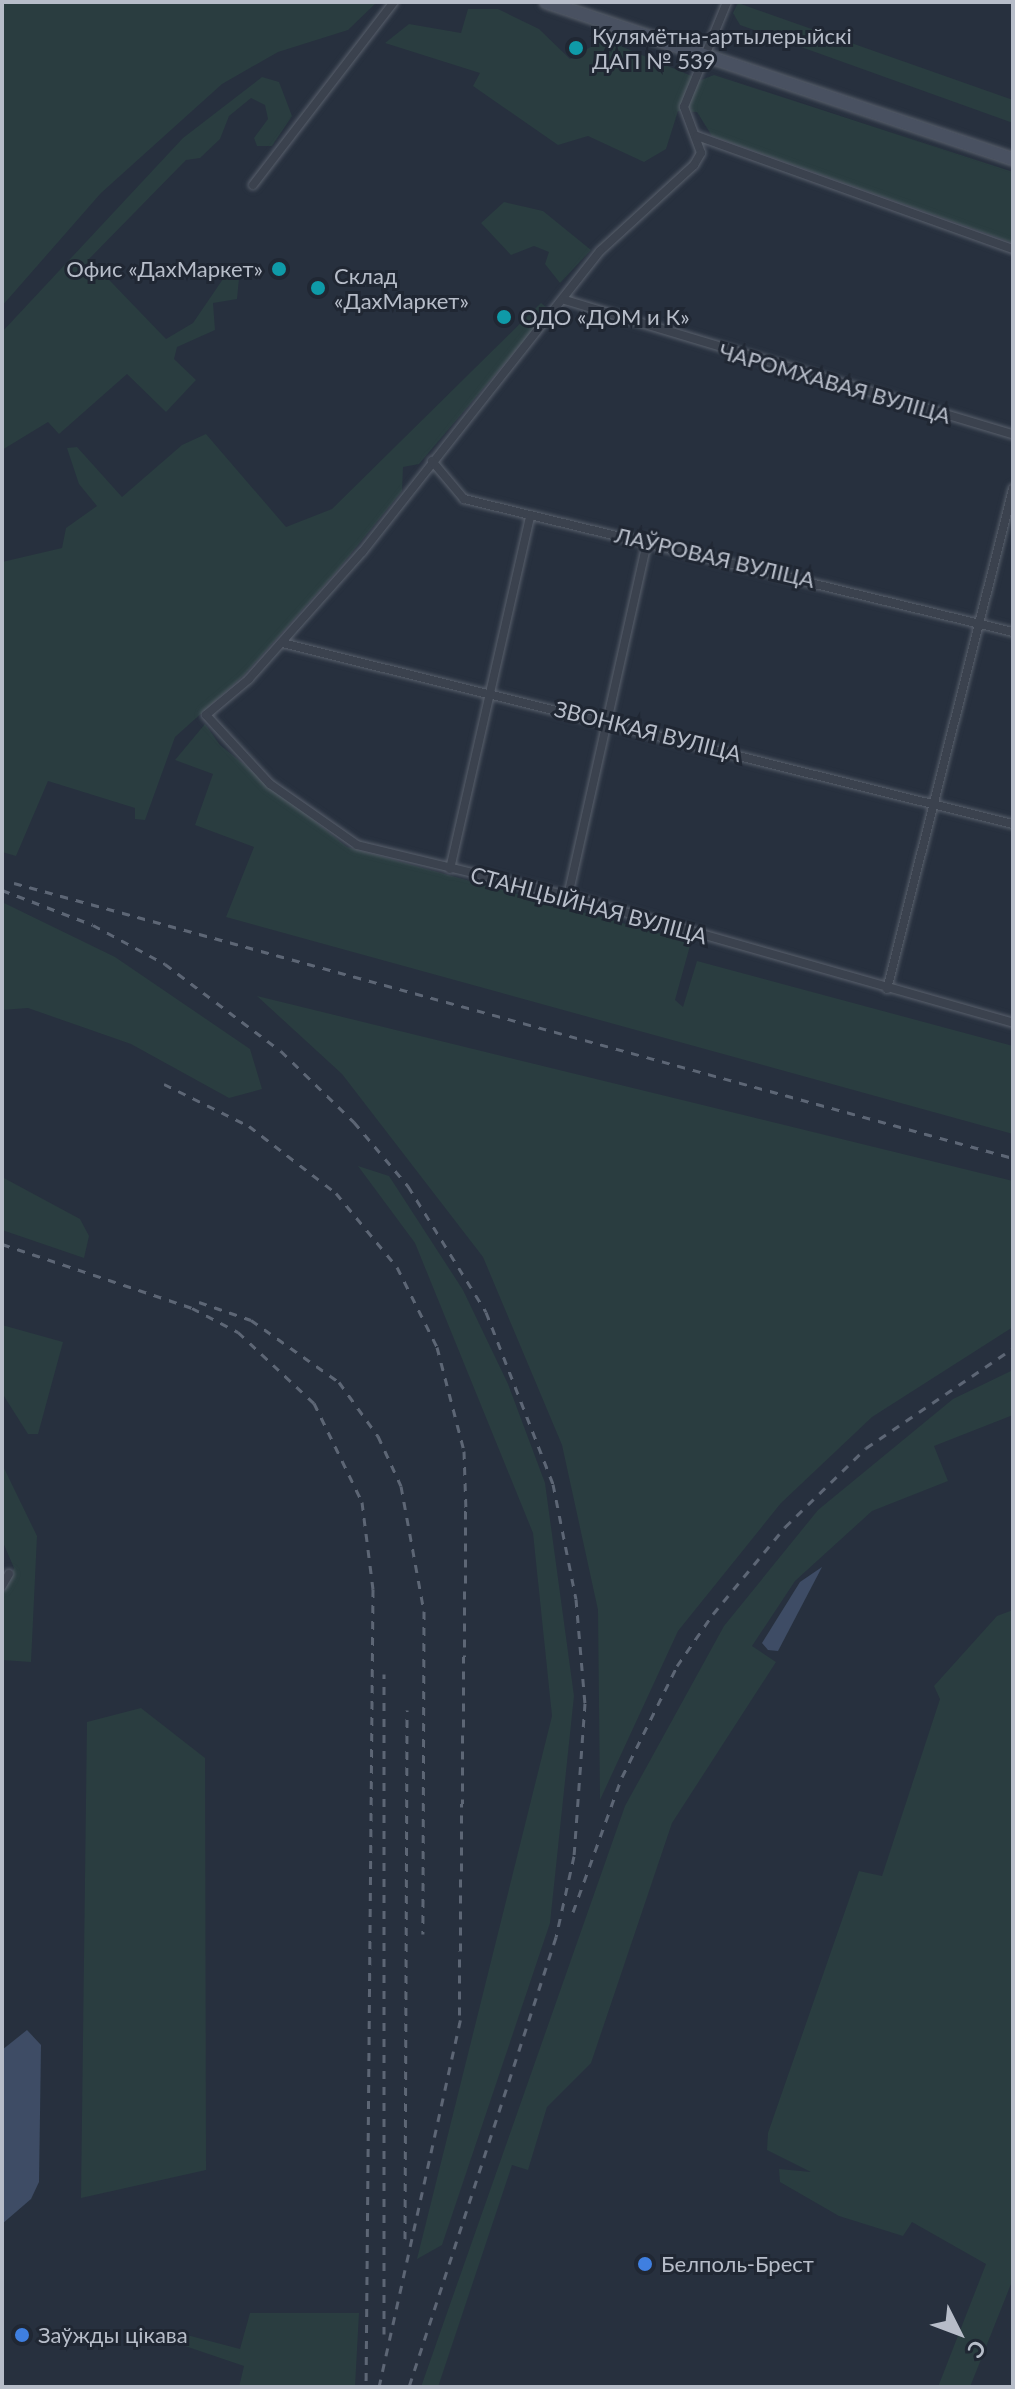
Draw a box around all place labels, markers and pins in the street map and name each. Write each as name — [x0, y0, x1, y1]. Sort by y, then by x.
place label: Кулямётна-артылерыйскі ДАП № 539 — [592, 22, 852, 74]
marker: Кулямётна-артылерыйскі ДАП № 539 — [567, 39, 585, 57]
place label: Офис «ДахМаркет» — [66, 256, 263, 282]
marker: Офис «ДахМаркет» — [270, 260, 288, 278]
place label: Склад «ДахМаркет» — [334, 262, 469, 314]
marker: Склад «ДахМаркет» — [309, 279, 327, 297]
place label: ОДО «ДОМ и К» — [520, 304, 690, 330]
marker: ОДО «ДОМ и К» — [495, 308, 513, 326]
place label: Белполь-Брест — [661, 2251, 814, 2277]
marker: Белполь-Брест — [636, 2255, 654, 2273]
place label: Заўжды цікава — [38, 2322, 188, 2348]
marker: Заўжды цікава — [13, 2326, 31, 2344]

